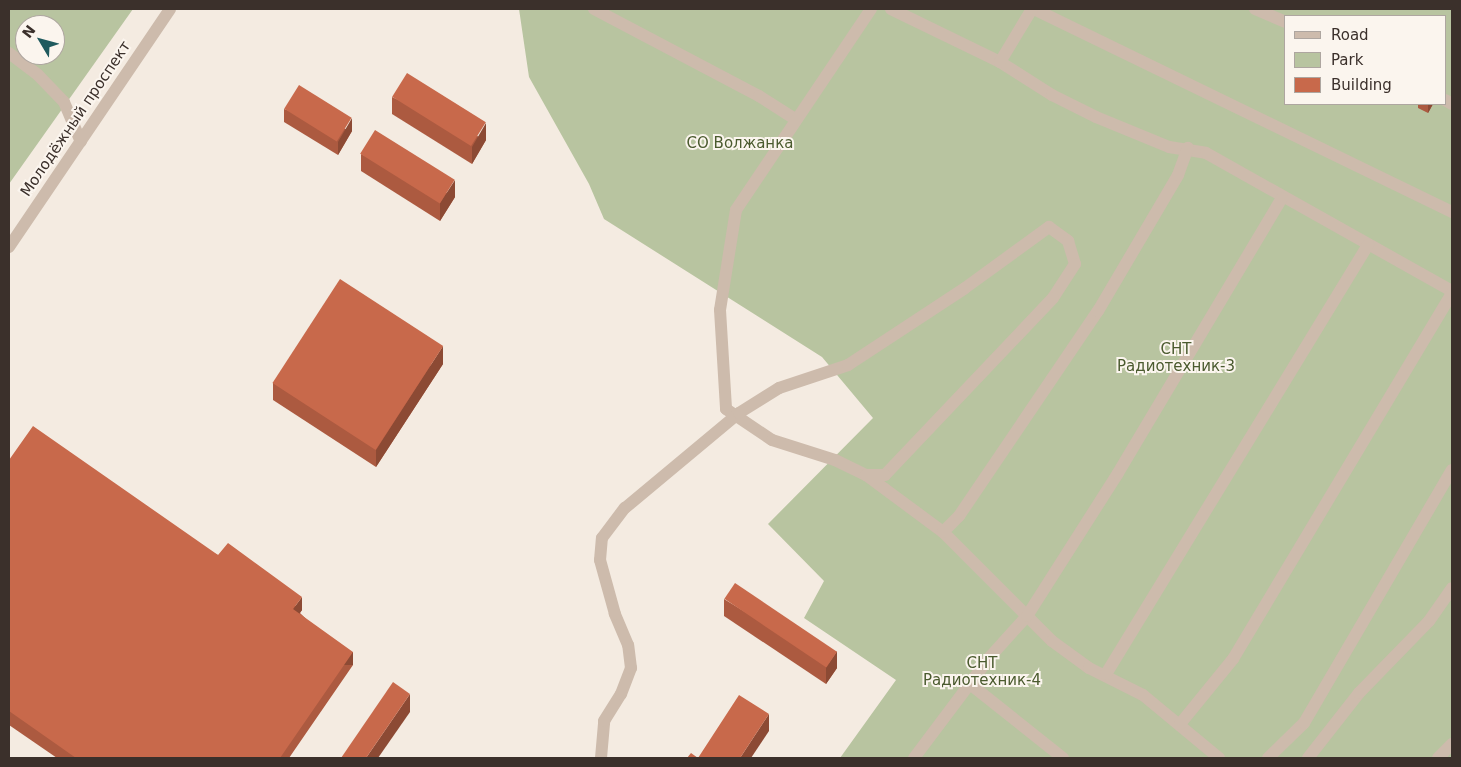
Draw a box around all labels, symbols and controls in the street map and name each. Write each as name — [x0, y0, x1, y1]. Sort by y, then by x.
north arrow — [15, 15, 65, 65]
legend — [1284, 15, 1446, 105]
text: N — [19, 22, 39, 41]
text: Road — [1331, 26, 1369, 44]
street label: Молодёжный проспект — [17, 38, 135, 200]
text: Park — [1331, 51, 1363, 69]
text: Building — [1331, 76, 1392, 94]
park label: СО Волжанка — [687, 135, 793, 153]
park label: СНТ Радиотехник-3 — [1117, 340, 1235, 375]
park label: СНТ Радиотехник-4 — [923, 654, 1041, 689]

